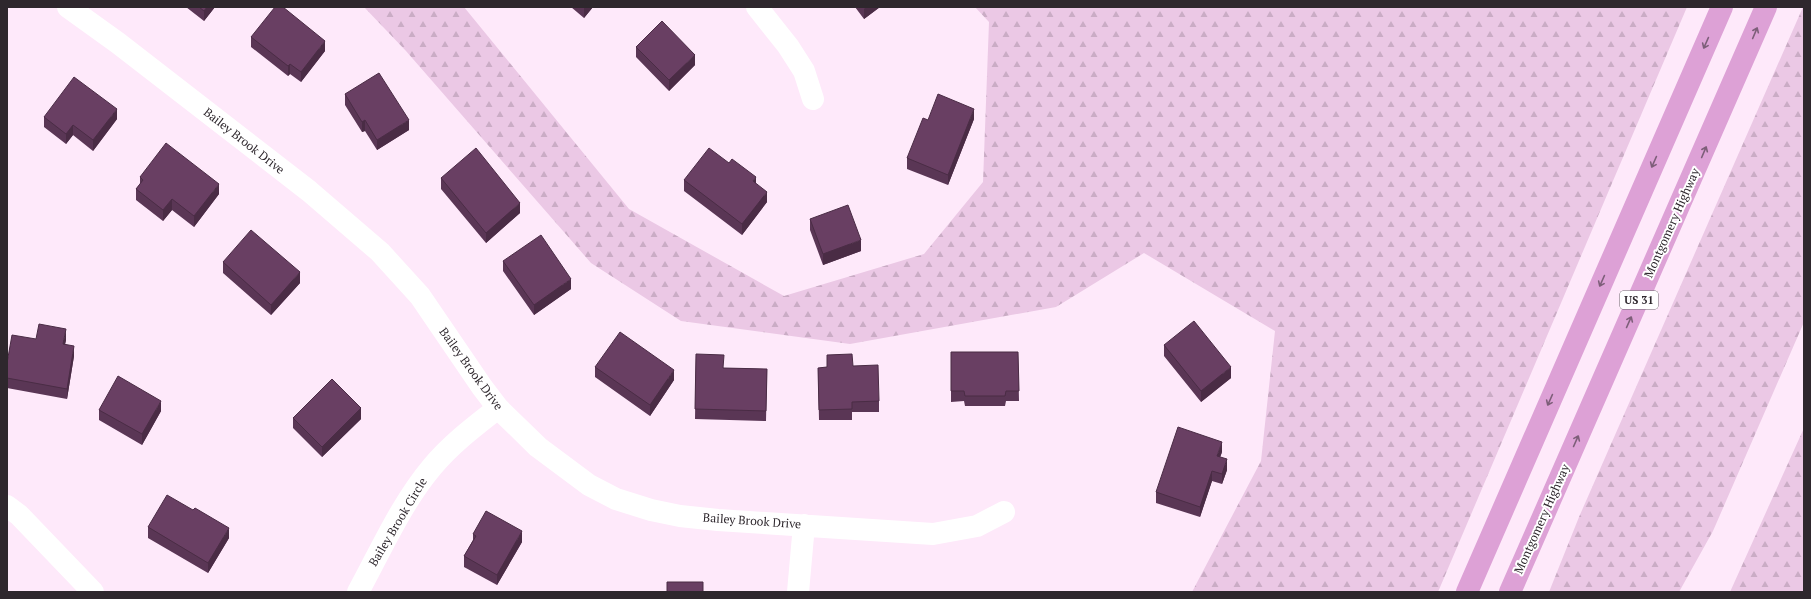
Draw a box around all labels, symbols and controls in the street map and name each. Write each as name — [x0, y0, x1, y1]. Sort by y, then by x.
one-way arrow — [1752, 27, 1760, 39]
one-way arrow — [1702, 36, 1709, 48]
street label: Bailey Brook Drive — [201, 104, 288, 177]
one-way arrow — [1700, 146, 1708, 158]
one-way arrow — [1650, 156, 1657, 168]
street label: Montgomery Highway — [1641, 165, 1703, 280]
one-way arrow — [1598, 275, 1606, 287]
road number: US 31 — [1620, 291, 1658, 309]
one-way arrow — [1626, 317, 1633, 329]
street label: Bailey Brook Drive — [436, 324, 506, 413]
one-way arrow — [1546, 394, 1554, 406]
one-way arrow — [1573, 435, 1580, 447]
street label: Montgomery Highway — [1511, 461, 1573, 576]
street label: Bailey Brook Circle — [365, 475, 430, 569]
street label: Bailey Brook Drive — [702, 510, 802, 531]

